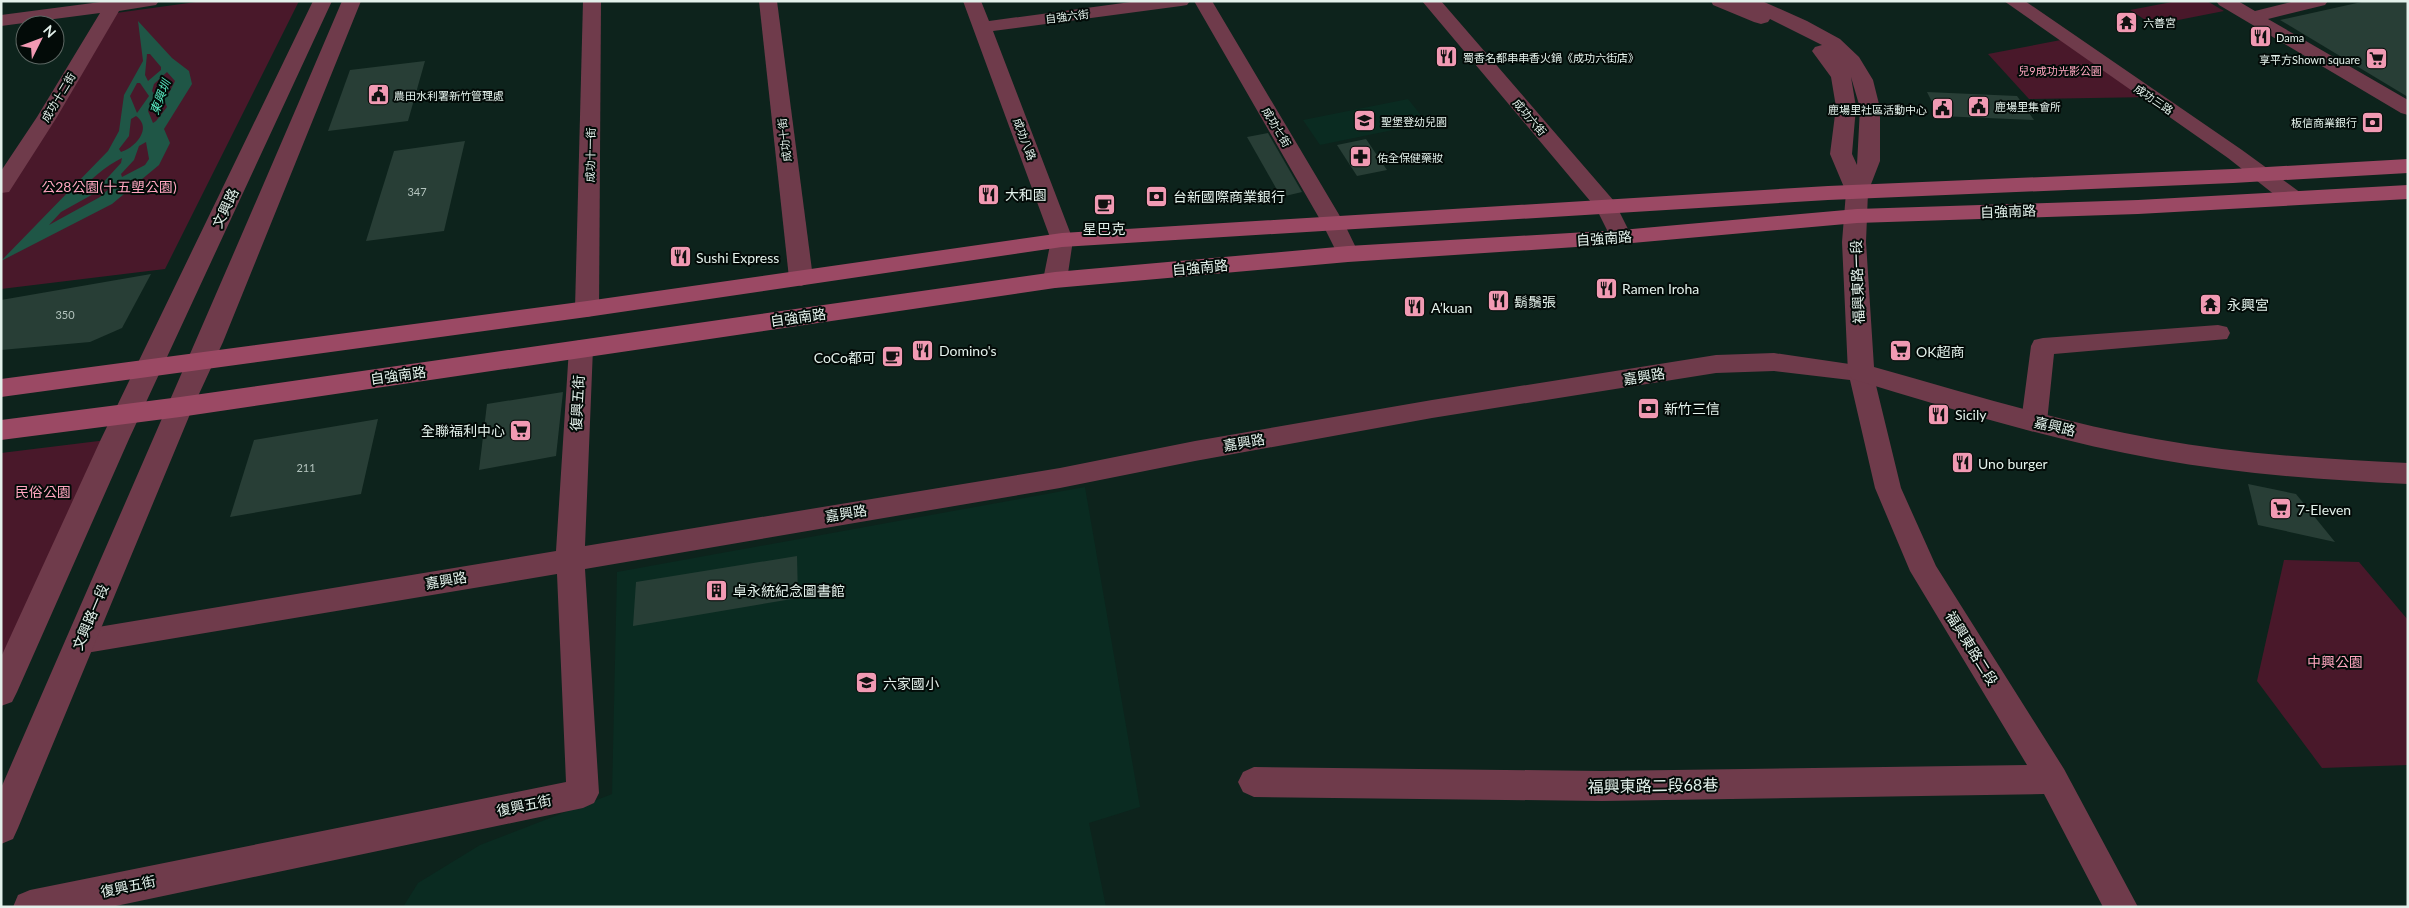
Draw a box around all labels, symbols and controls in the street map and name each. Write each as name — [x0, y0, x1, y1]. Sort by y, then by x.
street label: 自強六街 — [1044, 7, 1090, 25]
temple icon: 六善宮 — [2115, 10, 2139, 34]
north arrow — [15, 15, 65, 65]
place label: 六善宮 — [2143, 16, 2176, 29]
text: N — [40, 21, 60, 41]
restaurant icon: Dama — [2248, 25, 2272, 49]
place label: Dama — [2276, 31, 2304, 44]
restaurant icon: 蜀香名都串串香火鍋《成功六街店》 — [1435, 45, 1459, 69]
supermarket icon: 享平方Shown square — [2364, 47, 2388, 71]
place label: 蜀香名都串串香火鍋《成功六街店》 — [1463, 51, 1639, 64]
place label: 享平方Shown square — [2259, 53, 2360, 66]
park label: 兒9成功光影公園 — [2018, 64, 2102, 77]
street label: 成功十二街 — [38, 70, 78, 124]
water label: 東興圳 — [147, 76, 174, 116]
street label: 成功三路 — [2132, 81, 2176, 117]
public building icon: 農田水利署新竹管理處 — [366, 83, 390, 107]
place label: 農田水利署新竹管理處 — [394, 89, 504, 102]
public building icon: 鹿場里集會所 — [1967, 94, 1991, 118]
street label: 成功六街 — [1511, 96, 1549, 138]
public building icon: 鹿場里社區活動中心 — [1931, 97, 1955, 121]
place label: 鹿場里集會所 — [1995, 100, 2061, 113]
place label: 鹿場里社區活動中心 — [1828, 103, 1927, 116]
street label: 成功七街 — [1260, 105, 1294, 149]
school or university icon: 聖堡登幼兒園 — [1353, 109, 1377, 133]
bank icon: 板信商業銀行 — [2361, 110, 2385, 134]
place label: 聖堡登幼兒園 — [1381, 115, 1447, 128]
street label: 成功八路 — [1011, 116, 1039, 162]
place label: 板信商業銀行 — [2291, 116, 2357, 129]
street label: 成功十街 — [775, 117, 793, 163]
street label: 成功十一街 — [583, 127, 597, 183]
pharmacy icon: 佑全保健藥妝 — [1349, 145, 1373, 169]
place label: 佑全保健藥妝 — [1377, 151, 1443, 164]
park label: 公28公園(十五塱公園) — [41, 178, 177, 195]
restaurant icon: 大和園 — [977, 182, 1001, 206]
bank icon: 台新國際商業銀行 — [1145, 184, 1169, 208]
street label: 文興路 — [208, 185, 242, 231]
house number: 347 — [407, 185, 427, 198]
place label: 大和園 — [1005, 186, 1047, 203]
place label: 台新國際商業銀行 — [1173, 188, 1285, 205]
cafe icon: 星巴克 — [1092, 193, 1116, 217]
street label: 自強南路 — [1980, 202, 2036, 220]
place label: 星巴克 — [1083, 220, 1125, 237]
street label: 自強南路 — [1575, 228, 1633, 248]
street label: 福興東路一段 — [1847, 240, 1867, 324]
restaurant icon: Sushi Express — [668, 245, 692, 269]
place label: Sushi Express — [696, 249, 779, 266]
street label: 自強南路 — [1171, 256, 1229, 278]
restaurant icon: Ramen Iroha — [1594, 276, 1618, 300]
place label: Ramen Iroha — [1622, 280, 1699, 297]
restaurant icon: 鬍鬚張 — [1486, 289, 1510, 313]
temple icon: 永興宮 — [2199, 292, 2223, 316]
place label: 鬍鬚張 — [1514, 293, 1556, 310]
restaurant icon: A’kuan — [1403, 295, 1427, 319]
place label: 永興宮 — [2227, 296, 2269, 313]
place label: A’kuan — [1431, 299, 1472, 316]
street label: 自強南路 — [769, 305, 827, 329]
house number: 350 — [55, 308, 75, 321]
restaurant icon: Domino's — [911, 338, 935, 362]
supermarket icon: OK超商 — [1888, 339, 1912, 363]
place label: Domino's — [939, 342, 997, 359]
place label: OK超商 — [1916, 343, 1964, 360]
cafe icon: CoCo都可 — [880, 345, 904, 369]
place label: CoCo都可 — [814, 349, 876, 366]
street label: 自強南路 — [369, 363, 427, 387]
street label: 嘉興路 — [1622, 364, 1666, 388]
street label: 復興五街 — [567, 375, 587, 431]
bank icon: 新竹三信 — [1636, 396, 1660, 420]
place label: 新竹三信 — [1664, 400, 1720, 417]
restaurant icon: Sicily — [1927, 402, 1951, 426]
place label: Sicily — [1955, 406, 1987, 423]
street label: 嘉興路 — [2033, 413, 2077, 439]
supermarket icon: 全聯福利中心 — [509, 418, 533, 442]
place label: 全聯福利中心 — [421, 422, 505, 439]
street label: 嘉興路 — [1222, 430, 1266, 454]
restaurant icon: Uno burger — [1950, 451, 1974, 475]
place label: Uno burger — [1978, 455, 2048, 472]
house number: 211 — [296, 461, 316, 474]
park label: 民俗公園 — [15, 483, 71, 500]
supermarket icon: 7-Eleven — [2269, 497, 2293, 521]
street label: 嘉興路 — [824, 501, 868, 525]
place label: 7-Eleven — [2297, 501, 2351, 518]
street label: 嘉興路 — [424, 568, 468, 592]
building icon: 卓永統紀念圖書館 — [705, 578, 729, 602]
street label: 文興路一段 — [69, 581, 111, 653]
place label: 卓永統紀念圖書館 — [733, 582, 845, 599]
street label: 福興東路二段 — [1943, 608, 2001, 688]
park label: 中興公園 — [2307, 653, 2363, 670]
school or university icon: 六家國小 — [855, 671, 879, 695]
place label: 六家國小 — [883, 675, 939, 692]
street label: 福興東路二段68巷 — [1588, 774, 1718, 796]
street label: 復興五街 — [495, 791, 553, 819]
street label: 復興五街 — [99, 872, 157, 900]

